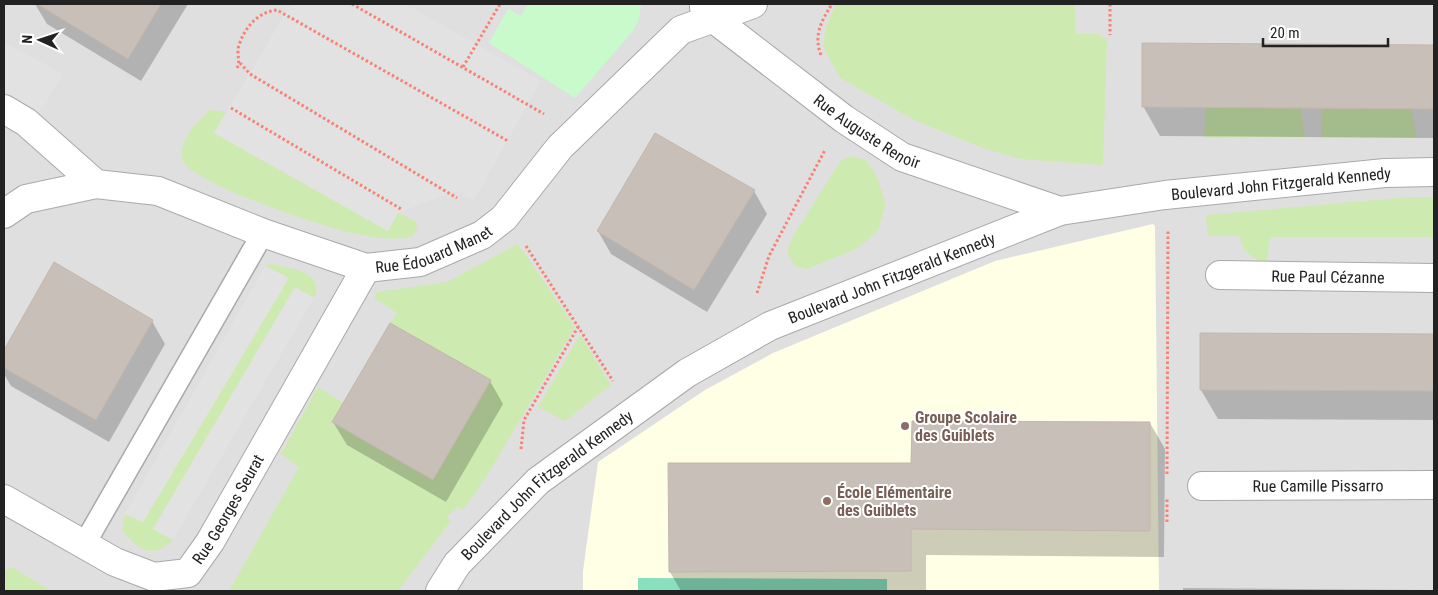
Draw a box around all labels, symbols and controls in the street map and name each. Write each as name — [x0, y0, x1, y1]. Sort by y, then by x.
north arrow — [15, 15, 65, 65]
scale bar — [1263, 15, 1388, 47]
text: 20 m — [1270, 24, 1300, 42]
text: N — [19, 35, 35, 44]
street label: Rue Auguste Renoir — [810, 90, 923, 173]
street label: Boulevard John Fitzgerald Kennedy — [1170, 164, 1391, 204]
street label: Rue Édouard Manet — [374, 222, 496, 277]
street label: Boulevard John Fitzgerald Kennedy — [786, 229, 998, 328]
street label: Rue Paul Cézanne — [1271, 267, 1385, 287]
street label: Boulevard John Fitzgerald Kennedy — [457, 406, 637, 564]
place label: Groupe Scolaire des Guiblets — [915, 408, 1017, 445]
marker: Groupe Scolaire des Guiblets — [899, 420, 911, 432]
street label: Rue Georges Seurat — [188, 451, 268, 568]
street label: Rue Camille Pissarro — [1253, 476, 1383, 496]
place label: École Elémentaire des Guiblets — [837, 483, 952, 520]
marker: École Elémentaire des Guiblets — [821, 495, 833, 507]

